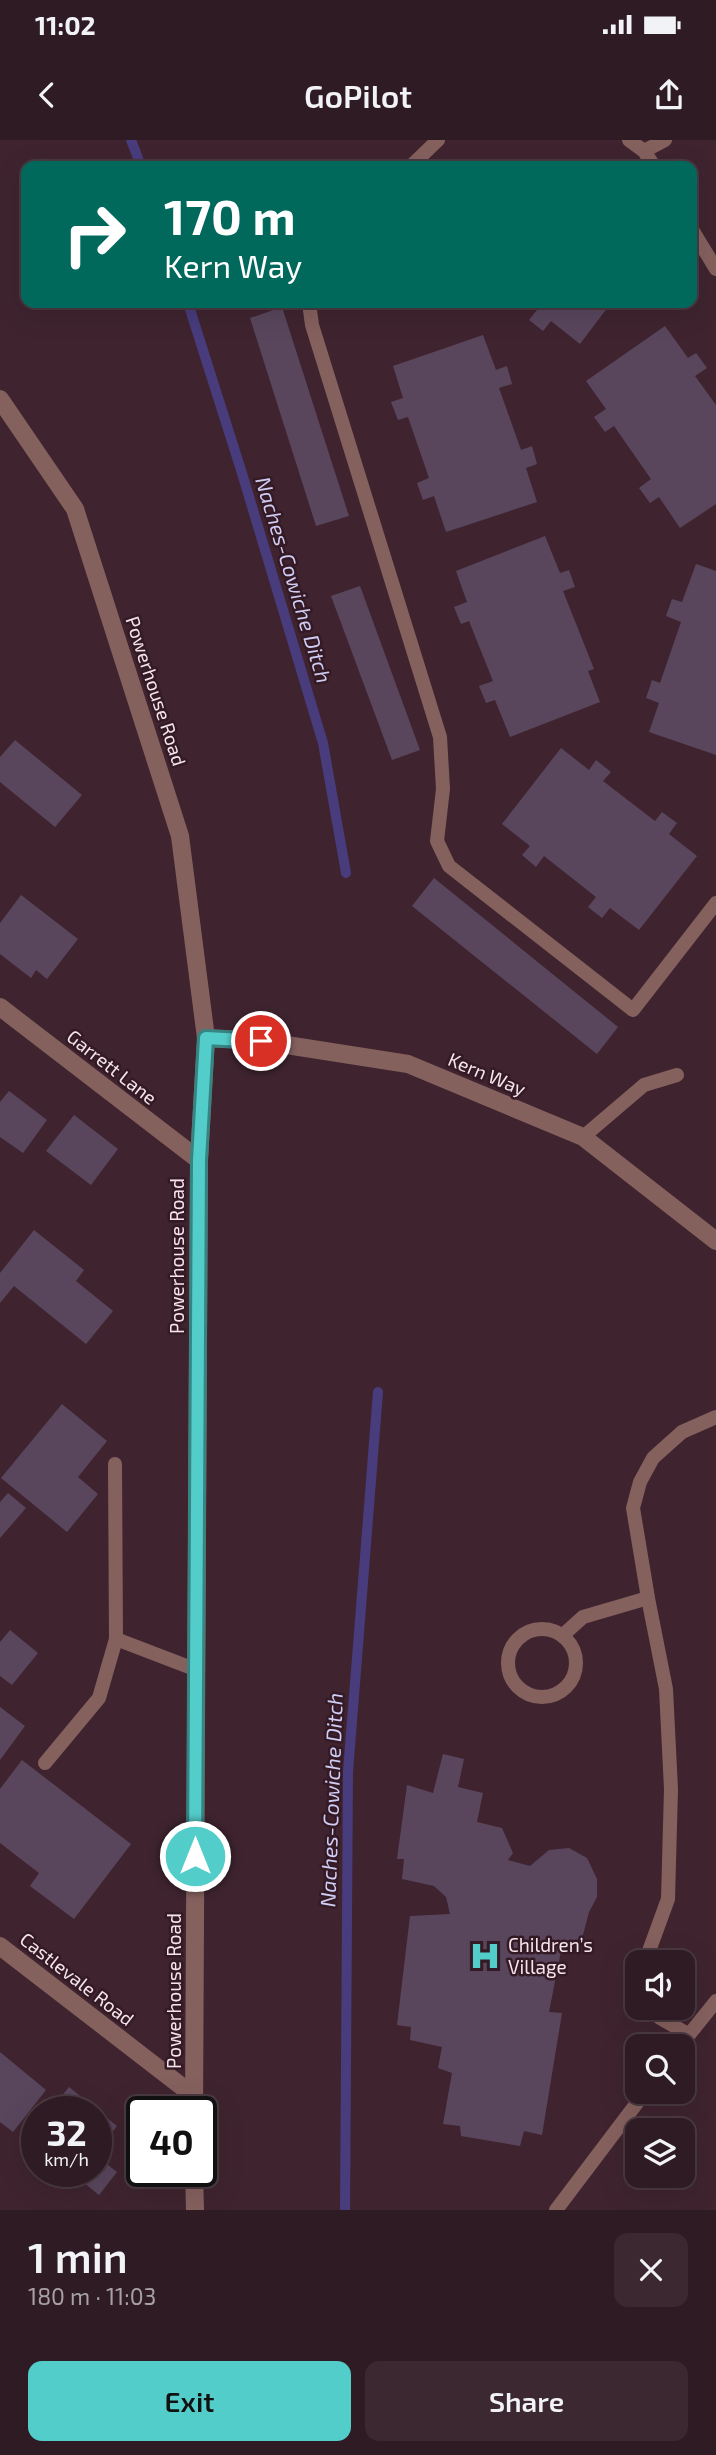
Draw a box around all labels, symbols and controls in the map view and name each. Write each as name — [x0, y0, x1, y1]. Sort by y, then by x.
text: 11:02 — [35, 9, 96, 40]
icon: back — [28, 76, 66, 114]
text: GoPilot — [304, 76, 412, 114]
icon: share — [650, 76, 688, 114]
text: 170 m — [164, 186, 296, 245]
icon: right — [49, 189, 140, 280]
text: Kern Way — [164, 246, 302, 284]
water label: Naches-Cowiche Ditch — [251, 473, 338, 686]
street label: Powerhouse Road — [121, 613, 191, 768]
pin — [231, 1011, 291, 1071]
icon: arrive — [242, 1022, 280, 1060]
street label: Garrett Lane — [63, 1024, 162, 1109]
street label: Kern Way — [445, 1047, 529, 1100]
street label: Powerhouse Road — [165, 1178, 188, 1334]
water label: Naches-Cowiche Ditch — [314, 1692, 347, 1908]
position arrow — [158, 1819, 232, 1893]
street label: Powerhouse Road — [162, 1913, 185, 2069]
street label: Castlevale Road — [16, 1927, 139, 2030]
place label: Children’s Village — [508, 1933, 593, 1978]
hospital icon: Children’s Village — [468, 1939, 502, 1973]
map controls — [625, 1950, 695, 2188]
button: sound — [625, 1950, 695, 2020]
button: search — [625, 2034, 695, 2104]
speed limit sign: 40 — [126, 2096, 217, 2187]
text: 32 — [46, 2111, 87, 2153]
button: layers — [625, 2118, 695, 2188]
text: km/h — [44, 2148, 89, 2170]
text: 1 min — [28, 2231, 128, 2281]
button: close — [614, 2233, 688, 2307]
text: 180 m · 11:03 — [28, 2282, 156, 2310]
button: Exit — [28, 2361, 351, 2441]
button: Share — [365, 2361, 688, 2441]

